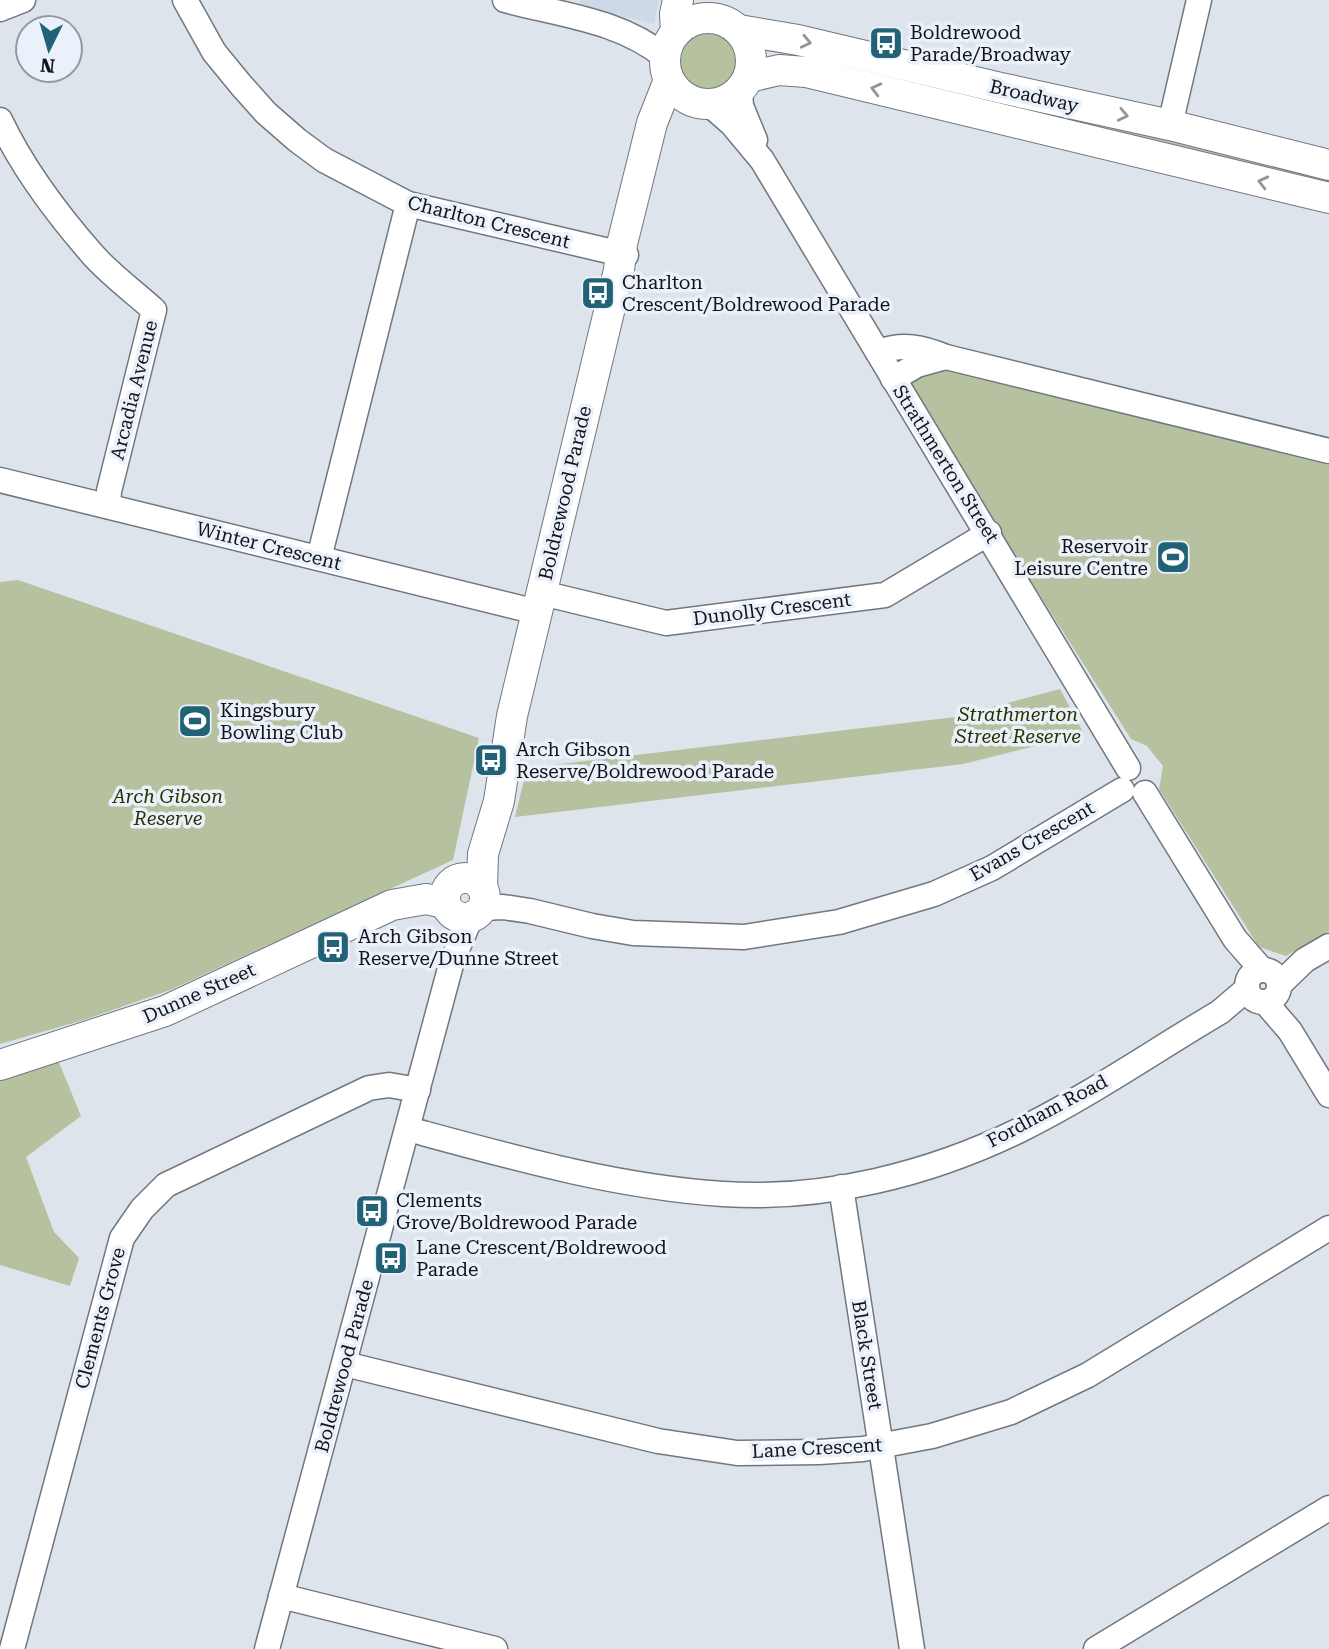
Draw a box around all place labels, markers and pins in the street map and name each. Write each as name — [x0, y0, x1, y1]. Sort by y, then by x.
place label: Boldrewood Parade/Broadway — [910, 21, 1072, 66]
bus stop icon: Boldrewood Parade/Broadway — [867, 24, 905, 62]
place label: Charlton Crescent/Boldrewood Parade — [622, 271, 890, 316]
bus stop icon: Charlton Crescent/Boldrewood Parade — [579, 274, 617, 312]
place label: Reservoir Leisure Centre — [1014, 535, 1148, 580]
sports icon: Reservoir Leisure Centre — [1154, 538, 1192, 576]
place label: Kingsbury Bowling Club — [220, 699, 343, 744]
sports icon: Kingsbury Bowling Club — [176, 702, 214, 740]
place label: Arch Gibson Reserve/Boldrewood Parade — [516, 738, 774, 783]
bus stop icon: Arch Gibson Reserve/Boldrewood Parade — [472, 741, 510, 779]
place label: Arch Gibson Reserve/Dunne Street — [358, 925, 559, 970]
bus stop icon: Arch Gibson Reserve/Dunne Street — [314, 928, 352, 966]
place label: Clements Grove/Boldrewood Parade — [396, 1189, 637, 1234]
bus stop icon: Clements Grove/Boldrewood Parade — [353, 1192, 391, 1230]
place label: Lane Crescent/Boldrewood Parade — [416, 1236, 667, 1281]
bus stop icon: Lane Crescent/Boldrewood Parade — [372, 1239, 410, 1277]

